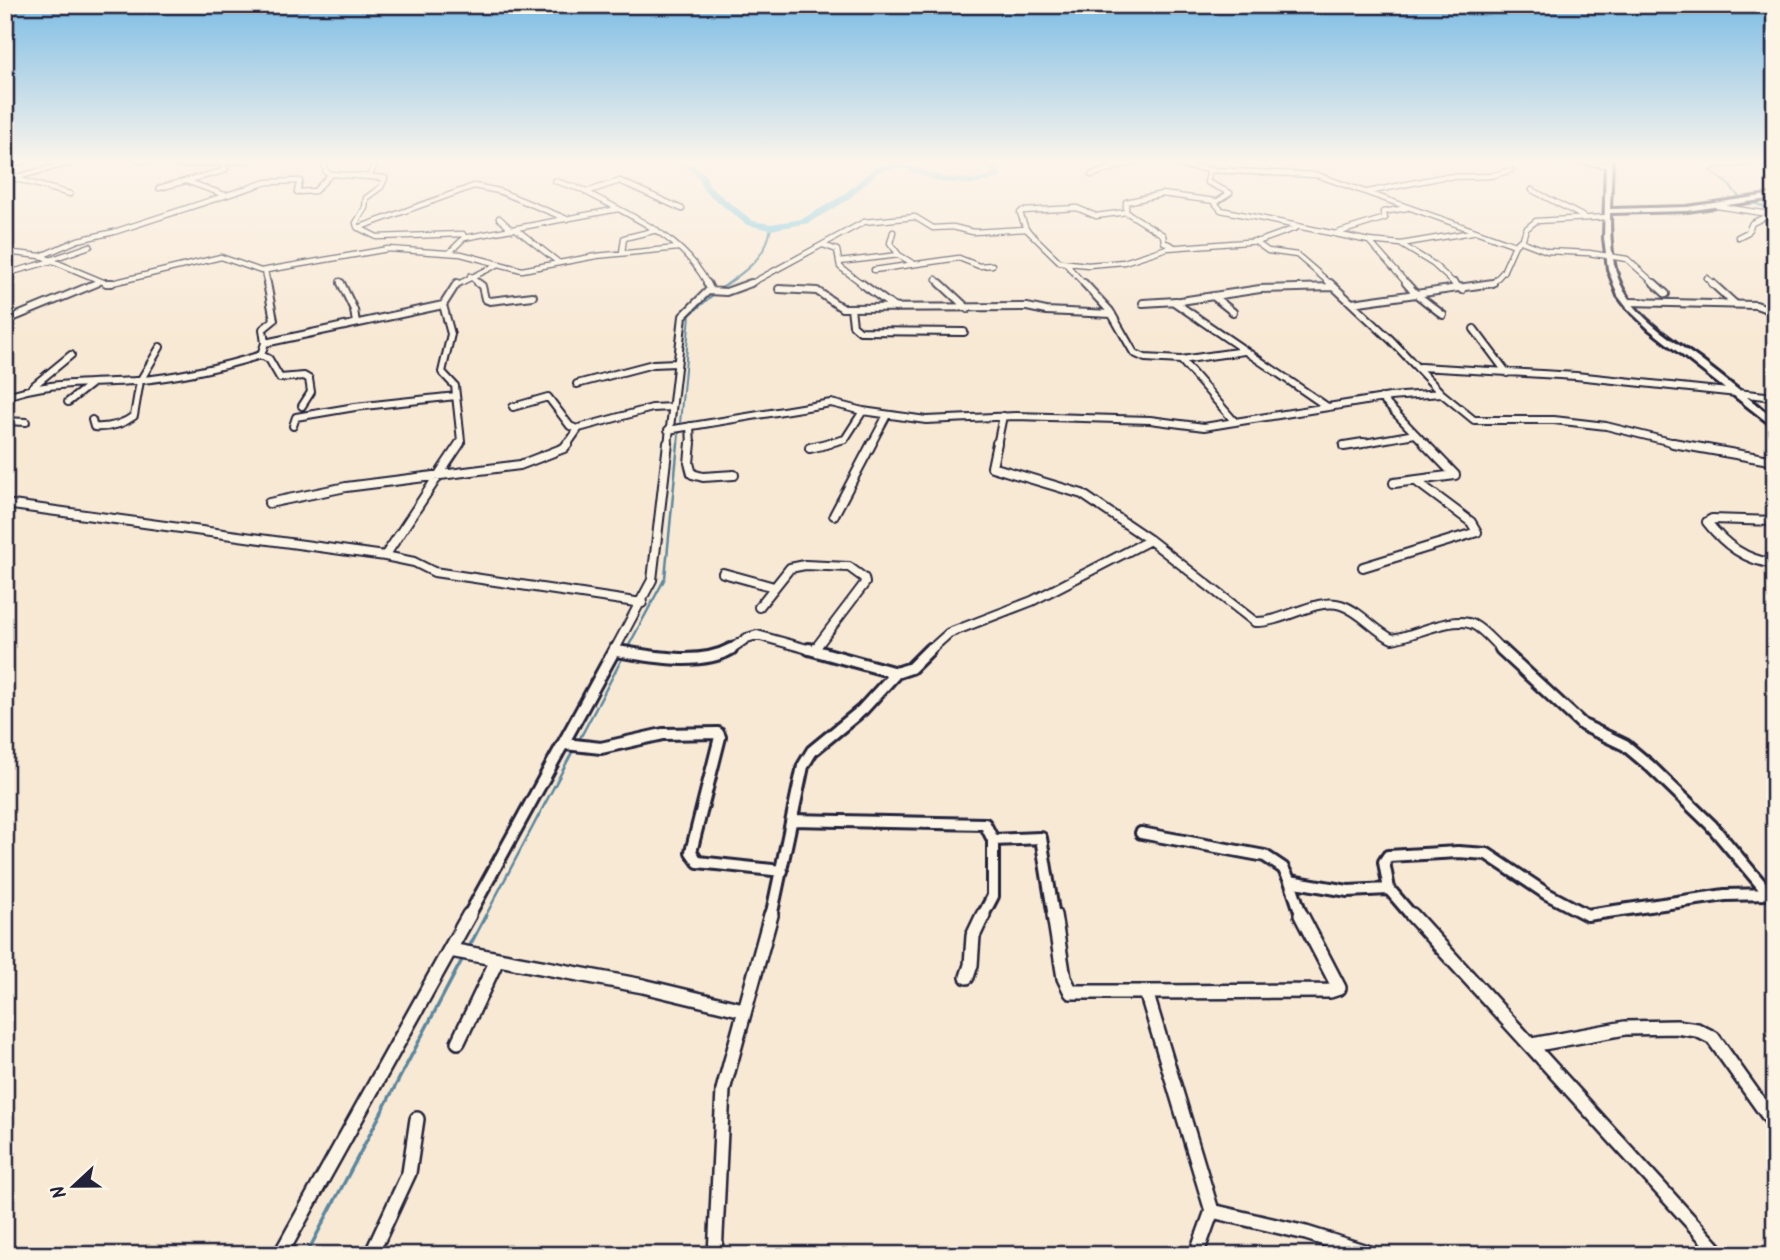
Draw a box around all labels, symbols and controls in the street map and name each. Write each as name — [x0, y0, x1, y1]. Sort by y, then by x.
north arrow — [38, 1152, 108, 1222]
text: N — [44, 1180, 76, 1203]

